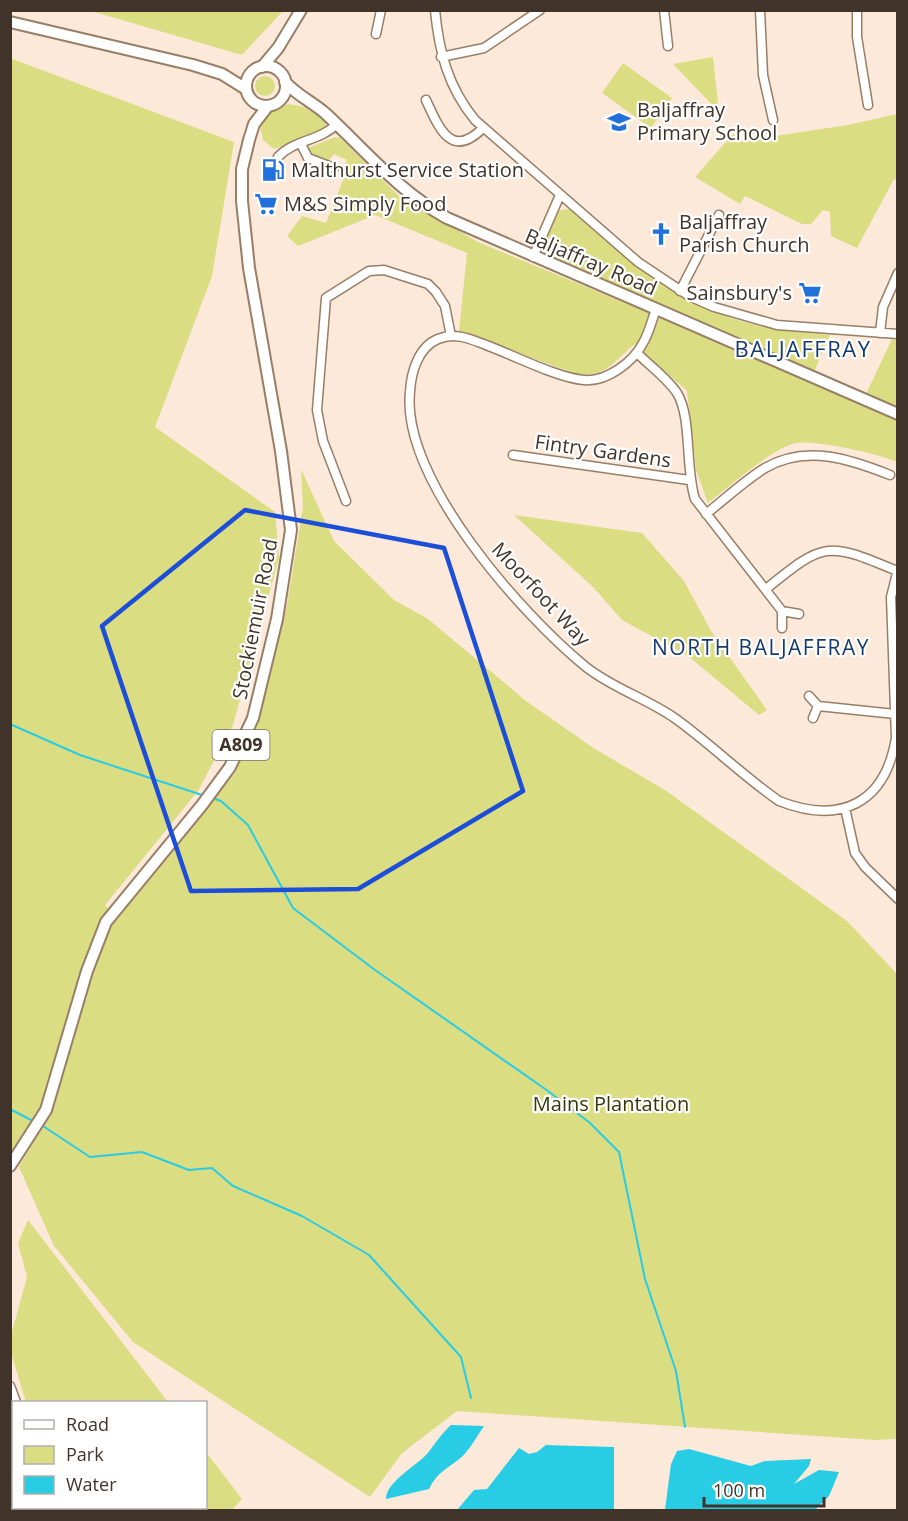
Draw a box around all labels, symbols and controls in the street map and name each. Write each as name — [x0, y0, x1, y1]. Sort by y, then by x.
place label: Baljaffray Primary School — [637, 96, 777, 146]
school or university icon: Baljaffray Primary School — [606, 109, 632, 135]
place label: Malthurst Service Station — [291, 156, 524, 183]
fuel station icon: Malthurst Service Station — [260, 157, 286, 183]
place label: M&S Simply Food — [284, 190, 446, 217]
supermarket icon: M&S Simply Food — [253, 191, 279, 217]
place label: Baljaffray Parish Church — [679, 208, 810, 258]
church icon: Baljaffray Parish Church — [648, 221, 674, 247]
street label: Baljaffray Road — [521, 222, 661, 302]
place label: Sainsbury's — [686, 279, 792, 306]
supermarket icon: Sainsbury's — [797, 280, 823, 306]
district label: BALJAFFRAY — [735, 333, 871, 363]
street label: Fintry Gardens — [533, 428, 673, 473]
street label: Stockiemuir Road — [226, 536, 283, 702]
street label: Moorfoot Way — [486, 536, 597, 652]
district label: NORTH BALJAFFRAY — [652, 633, 870, 661]
road number: A809 — [212, 730, 270, 760]
park label: Mains Plantation — [533, 1090, 689, 1117]
legend — [12, 1401, 207, 1509]
text: Road — [66, 1412, 109, 1436]
text: Park — [66, 1442, 104, 1466]
scale bar — [704, 1470, 824, 1508]
text: Water — [66, 1472, 117, 1496]
text: 100 m — [713, 1478, 765, 1502]

